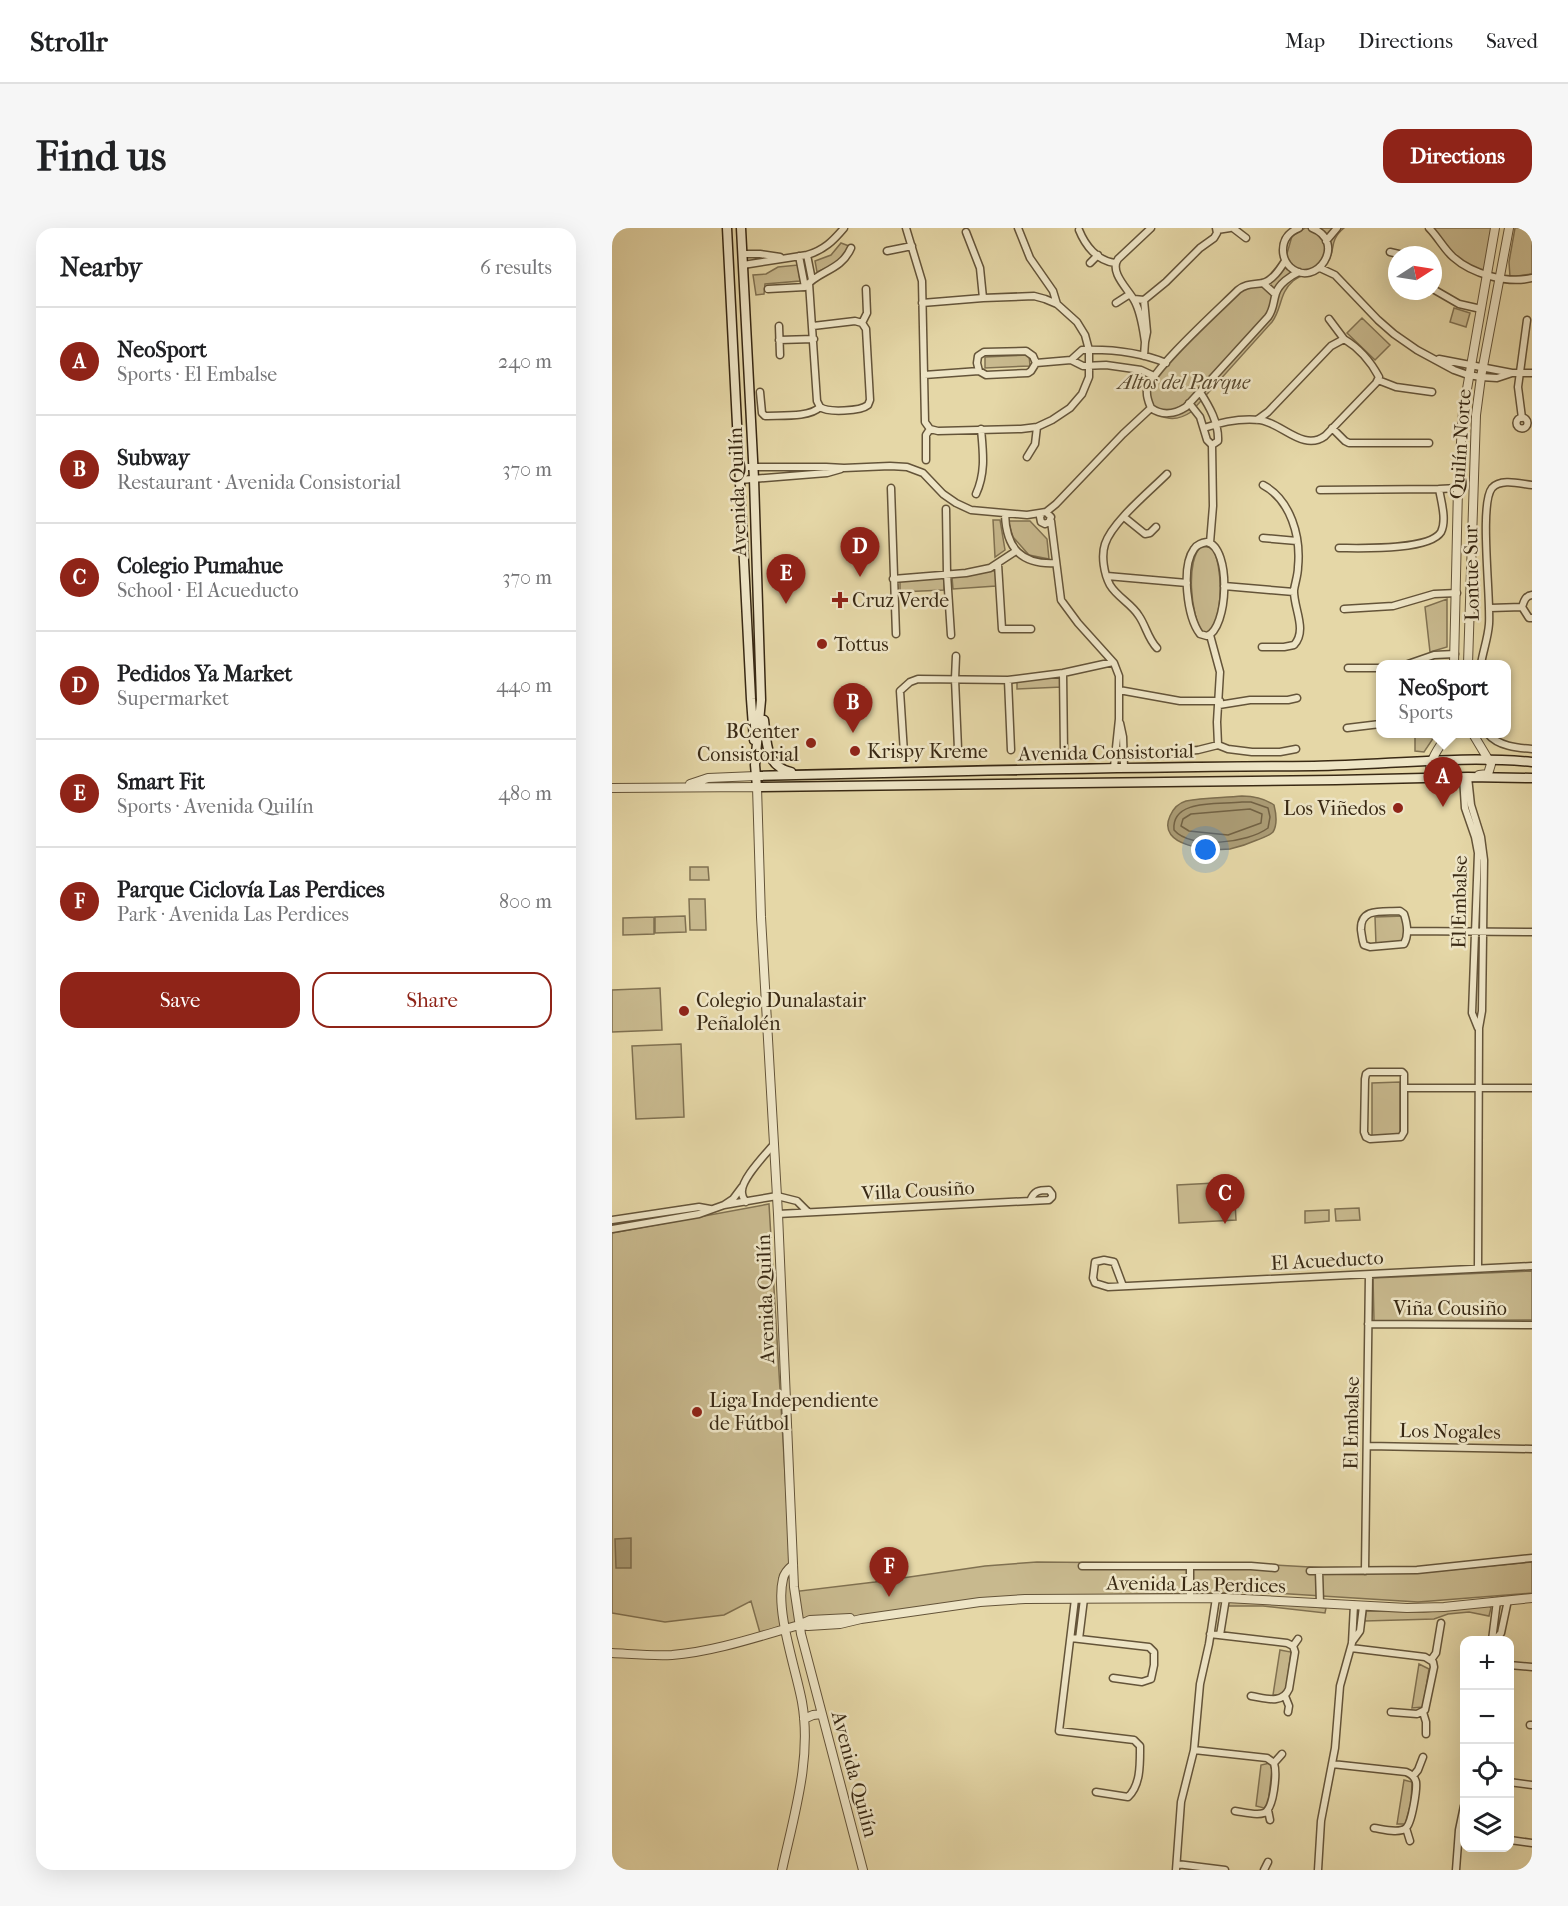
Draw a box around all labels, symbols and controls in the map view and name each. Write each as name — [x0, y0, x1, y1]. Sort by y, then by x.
text: Strollr — [30, 25, 108, 58]
text: Map — [1285, 29, 1325, 53]
text: Directions — [1358, 29, 1453, 53]
text: Saved — [1486, 29, 1538, 53]
button: Directions — [1383, 129, 1532, 183]
text: Find us — [36, 132, 166, 181]
north arrow — [1388, 246, 1442, 300]
text: Nearby — [60, 252, 142, 283]
text: 6 results — [480, 256, 552, 279]
text: NeoSport — [117, 337, 207, 363]
text: A — [73, 350, 86, 373]
text: 240 m — [498, 350, 552, 373]
text: Sports · El Embalse — [117, 363, 277, 386]
park label: Altos del Parque — [1115, 371, 1251, 394]
street label: Quilín Norte — [1445, 388, 1476, 500]
street label: Avenida Quilín — [724, 426, 751, 558]
text: Subway — [117, 445, 189, 471]
text: B — [73, 458, 86, 481]
text: 370 m — [502, 458, 552, 481]
text: Restaurant · Avenida Consistorial — [117, 471, 401, 494]
street label: Lontue Sur — [1459, 524, 1484, 621]
pin: D — [840, 528, 880, 577]
text: Colegio Pumahue — [117, 553, 283, 579]
pin: E — [766, 554, 806, 604]
text: C — [73, 566, 86, 589]
text: 370 m — [502, 566, 552, 589]
text: School · El Acueducto — [117, 579, 299, 602]
place label: Cruz Verde — [852, 589, 949, 612]
marker: Cruz Verde — [833, 593, 847, 607]
place label: Tottus — [834, 633, 889, 656]
marker: Tottus — [815, 637, 829, 651]
popup — [1376, 660, 1511, 738]
text: Pedidos Ya Market — [117, 661, 292, 687]
text: D — [72, 674, 87, 697]
text: 440 m — [496, 674, 552, 697]
text: NeoSport — [1399, 675, 1488, 701]
pin: B — [834, 684, 872, 733]
text: Supermarket — [117, 687, 229, 710]
text: Sports — [1399, 701, 1453, 724]
place label: BCenter Consistorial — [697, 720, 799, 766]
marker: BCenter Consistorial — [804, 736, 818, 750]
street label: Avenida Consistorial — [1017, 739, 1195, 766]
place label: Krispy Kreme — [867, 740, 988, 763]
marker: Krispy Kreme — [848, 744, 862, 758]
pin: A — [1424, 758, 1462, 807]
text: Smart Fit — [117, 769, 205, 795]
text: E — [73, 782, 86, 805]
text: 480 m — [498, 782, 552, 805]
text: Sports · Avenida Quilín — [117, 795, 314, 818]
place label: Los Viñedos — [1283, 797, 1386, 820]
marker: Los Viñedos — [1391, 801, 1405, 815]
your location — [1191, 835, 1220, 864]
street label: El Embalse — [1447, 855, 1472, 949]
text: Parque Ciclovía Las Perdices — [117, 877, 385, 903]
text: F — [74, 890, 85, 913]
text: 800 m — [499, 890, 552, 913]
text: Park · Avenida Las Perdices — [117, 903, 349, 926]
button: Save — [60, 972, 300, 1028]
button: Share — [312, 972, 552, 1028]
place label: Colegio Dunalastair Peñalolén — [696, 989, 867, 1035]
marker: Colegio Dunalastair Peñalolén — [677, 1004, 691, 1018]
pin: C — [1206, 1174, 1244, 1224]
street label: Villa Cousiño — [860, 1176, 975, 1205]
street label: Avenida Quilín — [752, 1233, 779, 1365]
street label: El Acueducto — [1270, 1246, 1384, 1275]
street label: Viña Cousiño — [1392, 1297, 1507, 1320]
street label: El Embalse — [1339, 1376, 1364, 1470]
place label: Liga Independiente de Fútbol — [709, 1389, 879, 1435]
marker: Liga Independiente de Fútbol — [690, 1405, 704, 1419]
street label: Los Nogales — [1399, 1419, 1501, 1444]
pin: F — [870, 1548, 908, 1597]
street label: Avenida Las Perdices — [1105, 1571, 1286, 1598]
map controls — [1460, 1636, 1514, 1852]
button: + — [1460, 1636, 1514, 1690]
button: − — [1460, 1690, 1514, 1744]
street label: Avenida Quilín — [826, 1708, 882, 1840]
button: locate — [1460, 1744, 1514, 1798]
button: layers — [1460, 1798, 1514, 1852]

